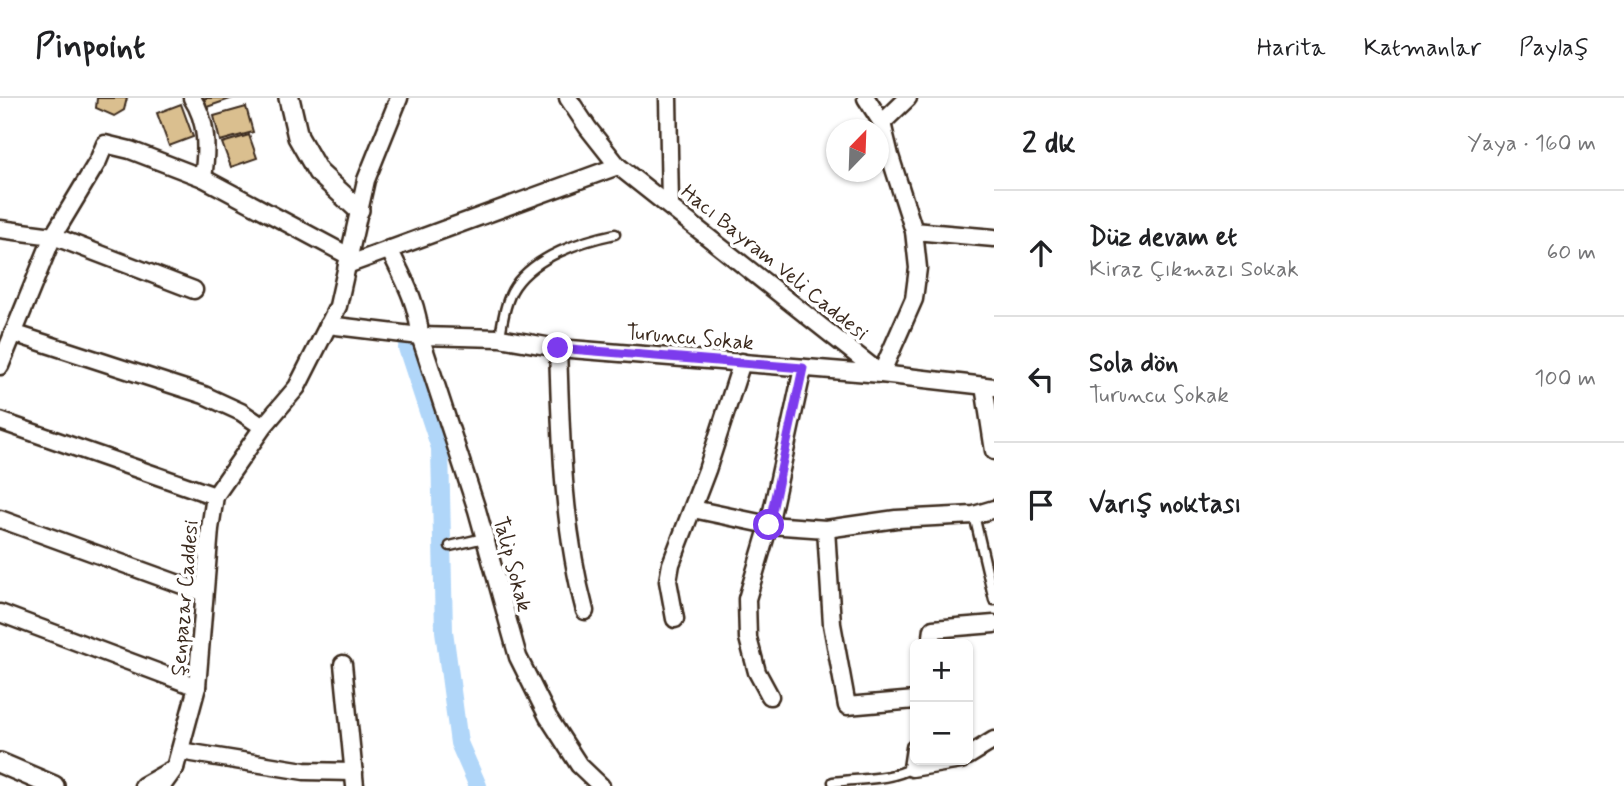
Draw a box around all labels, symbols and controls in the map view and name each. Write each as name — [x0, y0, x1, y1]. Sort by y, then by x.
text: Pinpoint — [35, 26, 145, 70]
text: Harita — [1257, 33, 1325, 64]
text: Katmanlar — [1363, 33, 1481, 64]
text: Paylaş — [1519, 33, 1589, 64]
north arrow — [826, 119, 889, 182]
text: 2 dk — [1022, 124, 1075, 163]
text: Yaya · 160 m — [1467, 129, 1596, 159]
street label: Hacı Bayram Veli Caddesi — [675, 178, 874, 347]
text: Düz devam et — [1089, 221, 1237, 255]
icon: ahead — [1022, 234, 1060, 272]
text: 60 m — [1547, 238, 1596, 268]
text: Kiraz Çıkmazı Sokak — [1089, 255, 1299, 285]
street label: Turuncu Sokak — [625, 318, 755, 358]
route end — [542, 332, 573, 363]
text: Sola dön — [1089, 347, 1178, 381]
icon: left — [1022, 360, 1060, 398]
text: 100 m — [1534, 364, 1596, 394]
text: Turuncu Sokak — [1089, 381, 1229, 411]
icon: arrive — [1022, 486, 1060, 524]
text: Varış noktası — [1089, 488, 1241, 522]
route start — [753, 509, 784, 540]
street label: Talip Sokak — [486, 514, 538, 615]
street label: Şenpazar Caddesi — [164, 519, 206, 677]
map controls — [910, 639, 973, 765]
button: + — [910, 639, 973, 702]
button: − — [910, 702, 973, 765]

